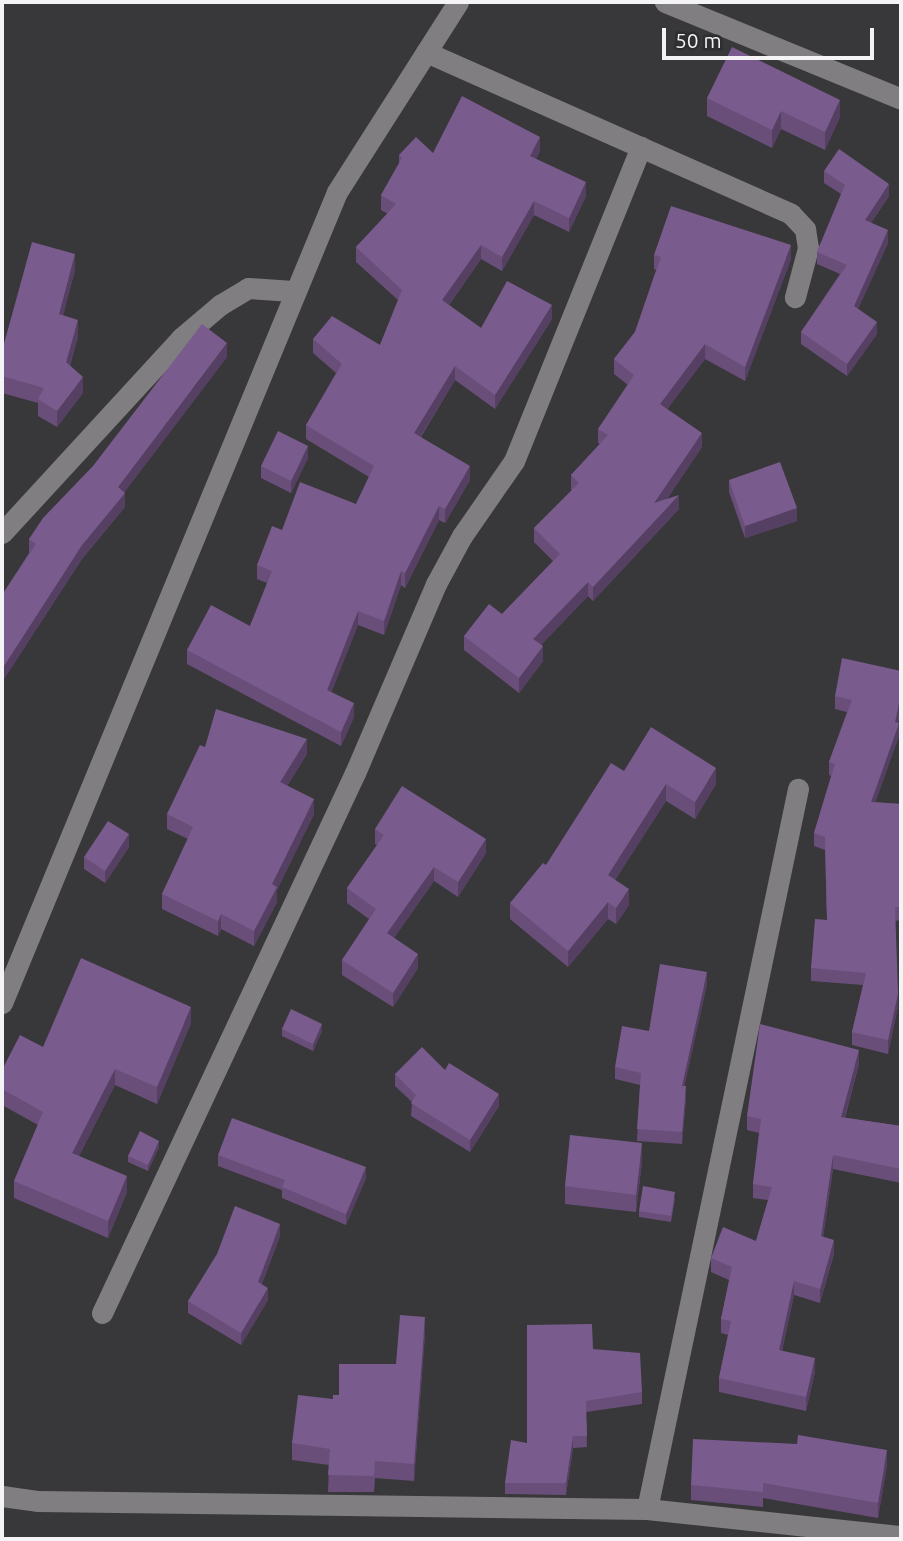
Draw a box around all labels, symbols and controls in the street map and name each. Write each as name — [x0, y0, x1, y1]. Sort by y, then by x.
scale bar — [665, 14, 877, 58]
text: 50 m — [675, 28, 722, 52]

